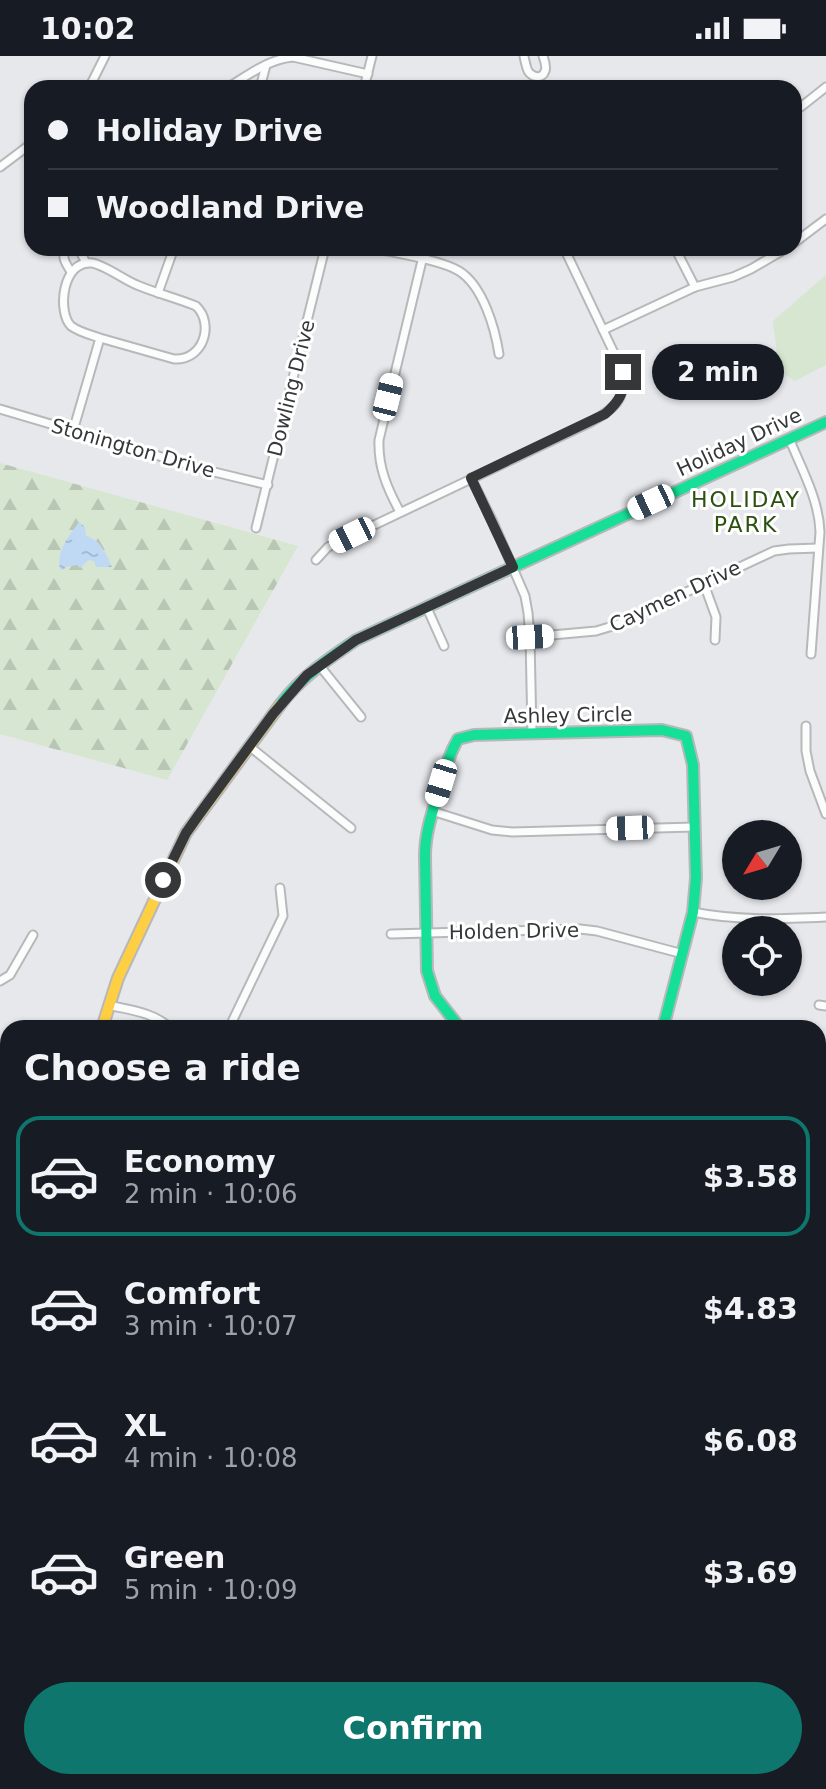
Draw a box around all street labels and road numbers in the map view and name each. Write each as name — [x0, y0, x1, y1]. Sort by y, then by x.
street label: Dowling Drive — [262, 317, 320, 459]
street label: Holiday Drive — [673, 403, 805, 481]
street label: Stonington Drive — [49, 413, 217, 483]
street label: Caymen Drive — [605, 555, 745, 637]
street label: Ashley Circle — [503, 702, 633, 728]
street label: Holden Drive — [449, 918, 579, 944]

